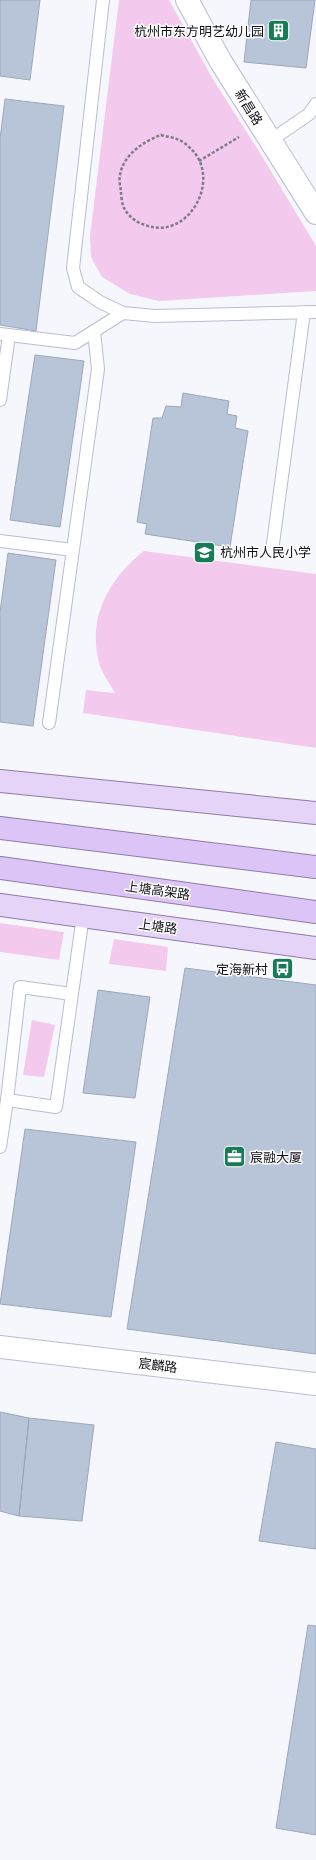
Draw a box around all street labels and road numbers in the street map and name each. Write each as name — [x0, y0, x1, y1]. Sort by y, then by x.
street label: 新昌路 — [232, 87, 265, 128]
street label: 上塘高架路 — [125, 879, 191, 902]
street label: 上塘路 — [138, 916, 178, 937]
street label: 宸麟路 — [138, 1356, 178, 1375]

